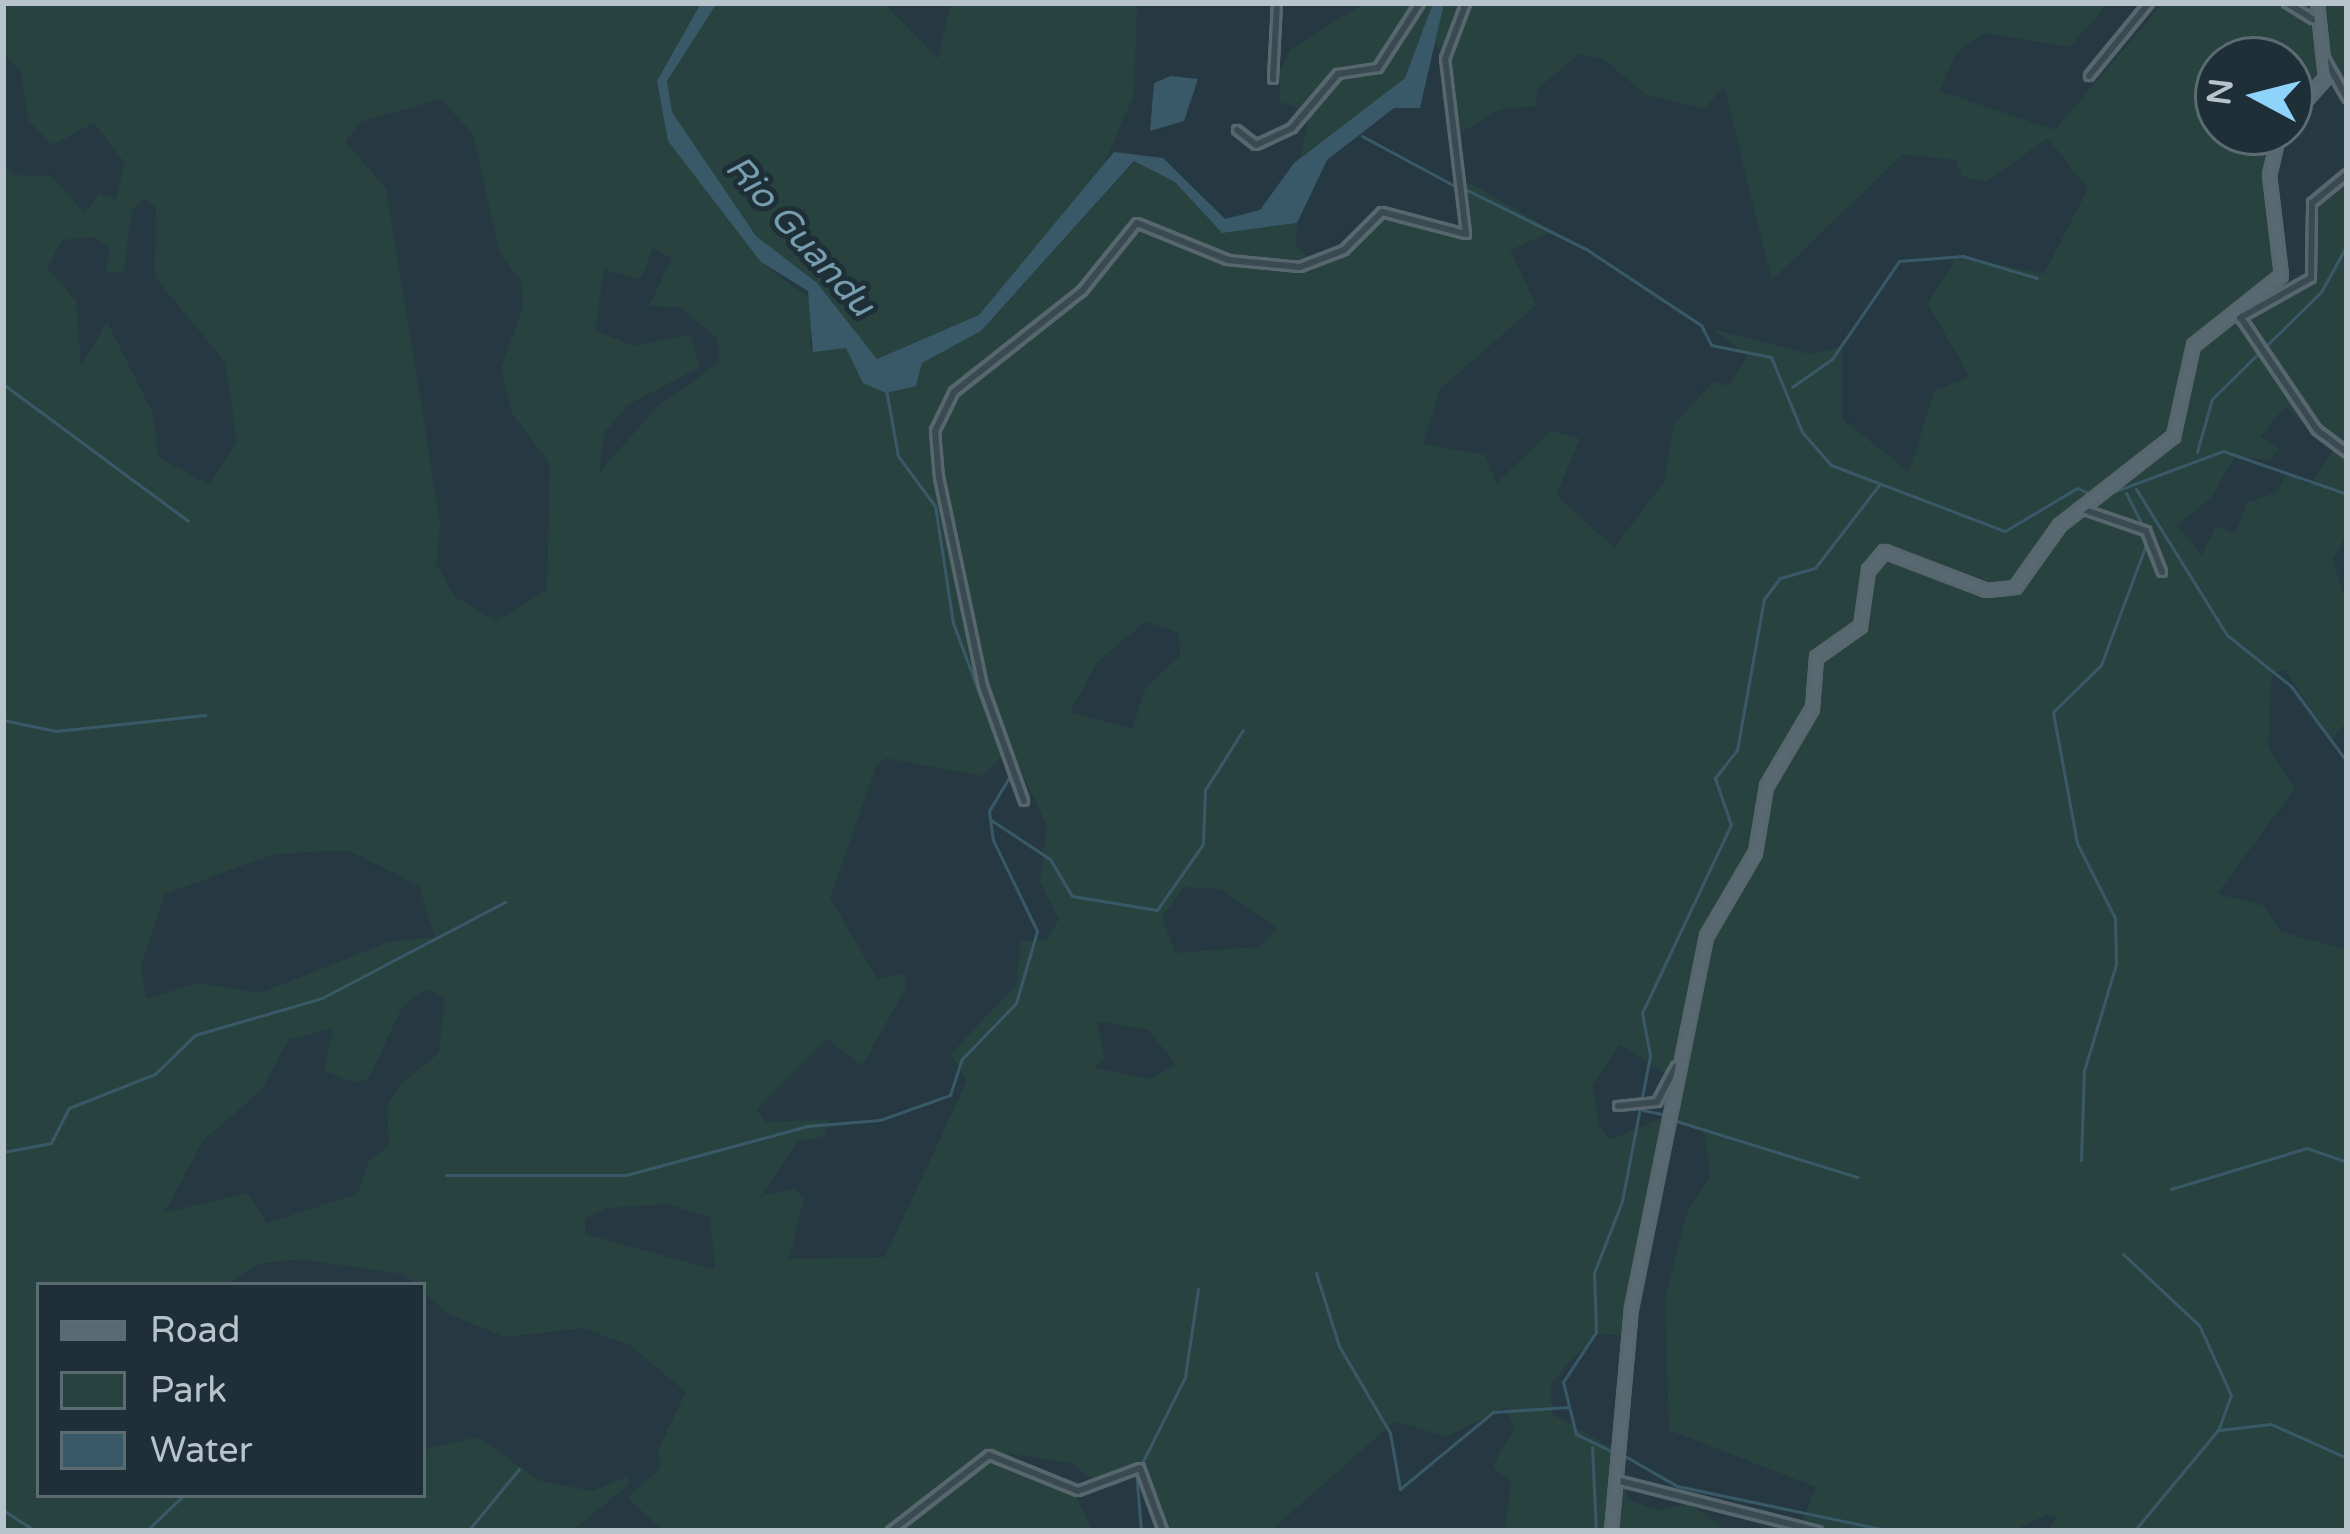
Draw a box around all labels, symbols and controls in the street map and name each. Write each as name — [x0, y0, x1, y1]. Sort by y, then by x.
north arrow — [2194, 36, 2314, 156]
text: N — [2200, 76, 2242, 107]
water label: Rio Guandu — [716, 147, 884, 325]
legend — [36, 1282, 426, 1498]
text: Road — [150, 1309, 240, 1352]
text: Park — [150, 1369, 227, 1412]
text: Water — [150, 1429, 252, 1472]

